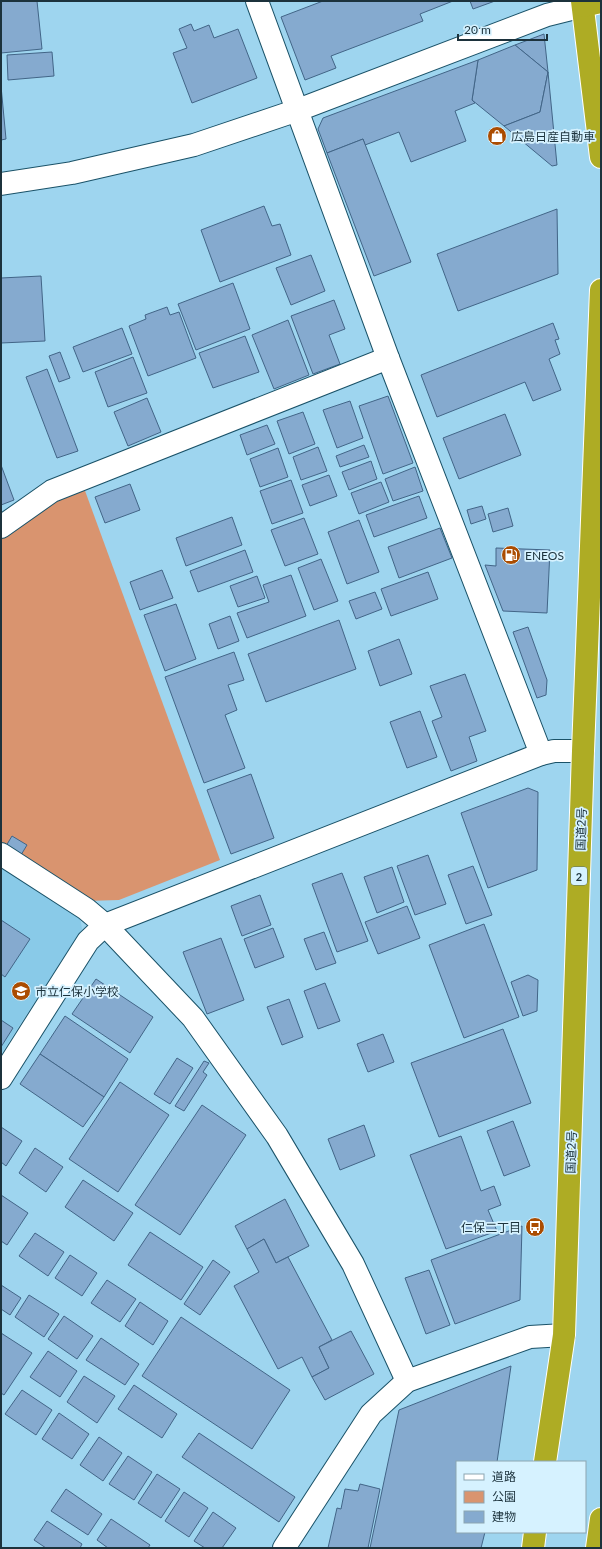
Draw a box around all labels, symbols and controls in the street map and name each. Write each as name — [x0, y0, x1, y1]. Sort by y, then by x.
scale bar — [458, 16, 547, 42]
text: 20 m — [464, 22, 491, 37]
shop icon: 広島日産自動車 — [486, 125, 508, 147]
place label: 広島日産自動車 — [511, 129, 595, 144]
fuel station icon: ENEOS — [500, 544, 522, 566]
place label: ENEOS — [525, 548, 564, 563]
street label: 国道2号 — [573, 807, 589, 851]
road number: 2 — [571, 867, 587, 885]
school or university icon: 市立仁保小学校 — [10, 980, 32, 1002]
place label: 市立仁保小学校 — [35, 984, 119, 999]
street label: 国道2号 — [563, 1130, 579, 1174]
bus stop icon: 仁保二丁目 — [524, 1216, 546, 1238]
place label: 仁保二丁目 — [461, 1220, 521, 1235]
legend — [456, 1461, 586, 1533]
text: 道路 — [492, 1469, 516, 1484]
text: 公園 — [492, 1489, 516, 1504]
text: 建物 — [492, 1509, 516, 1524]

